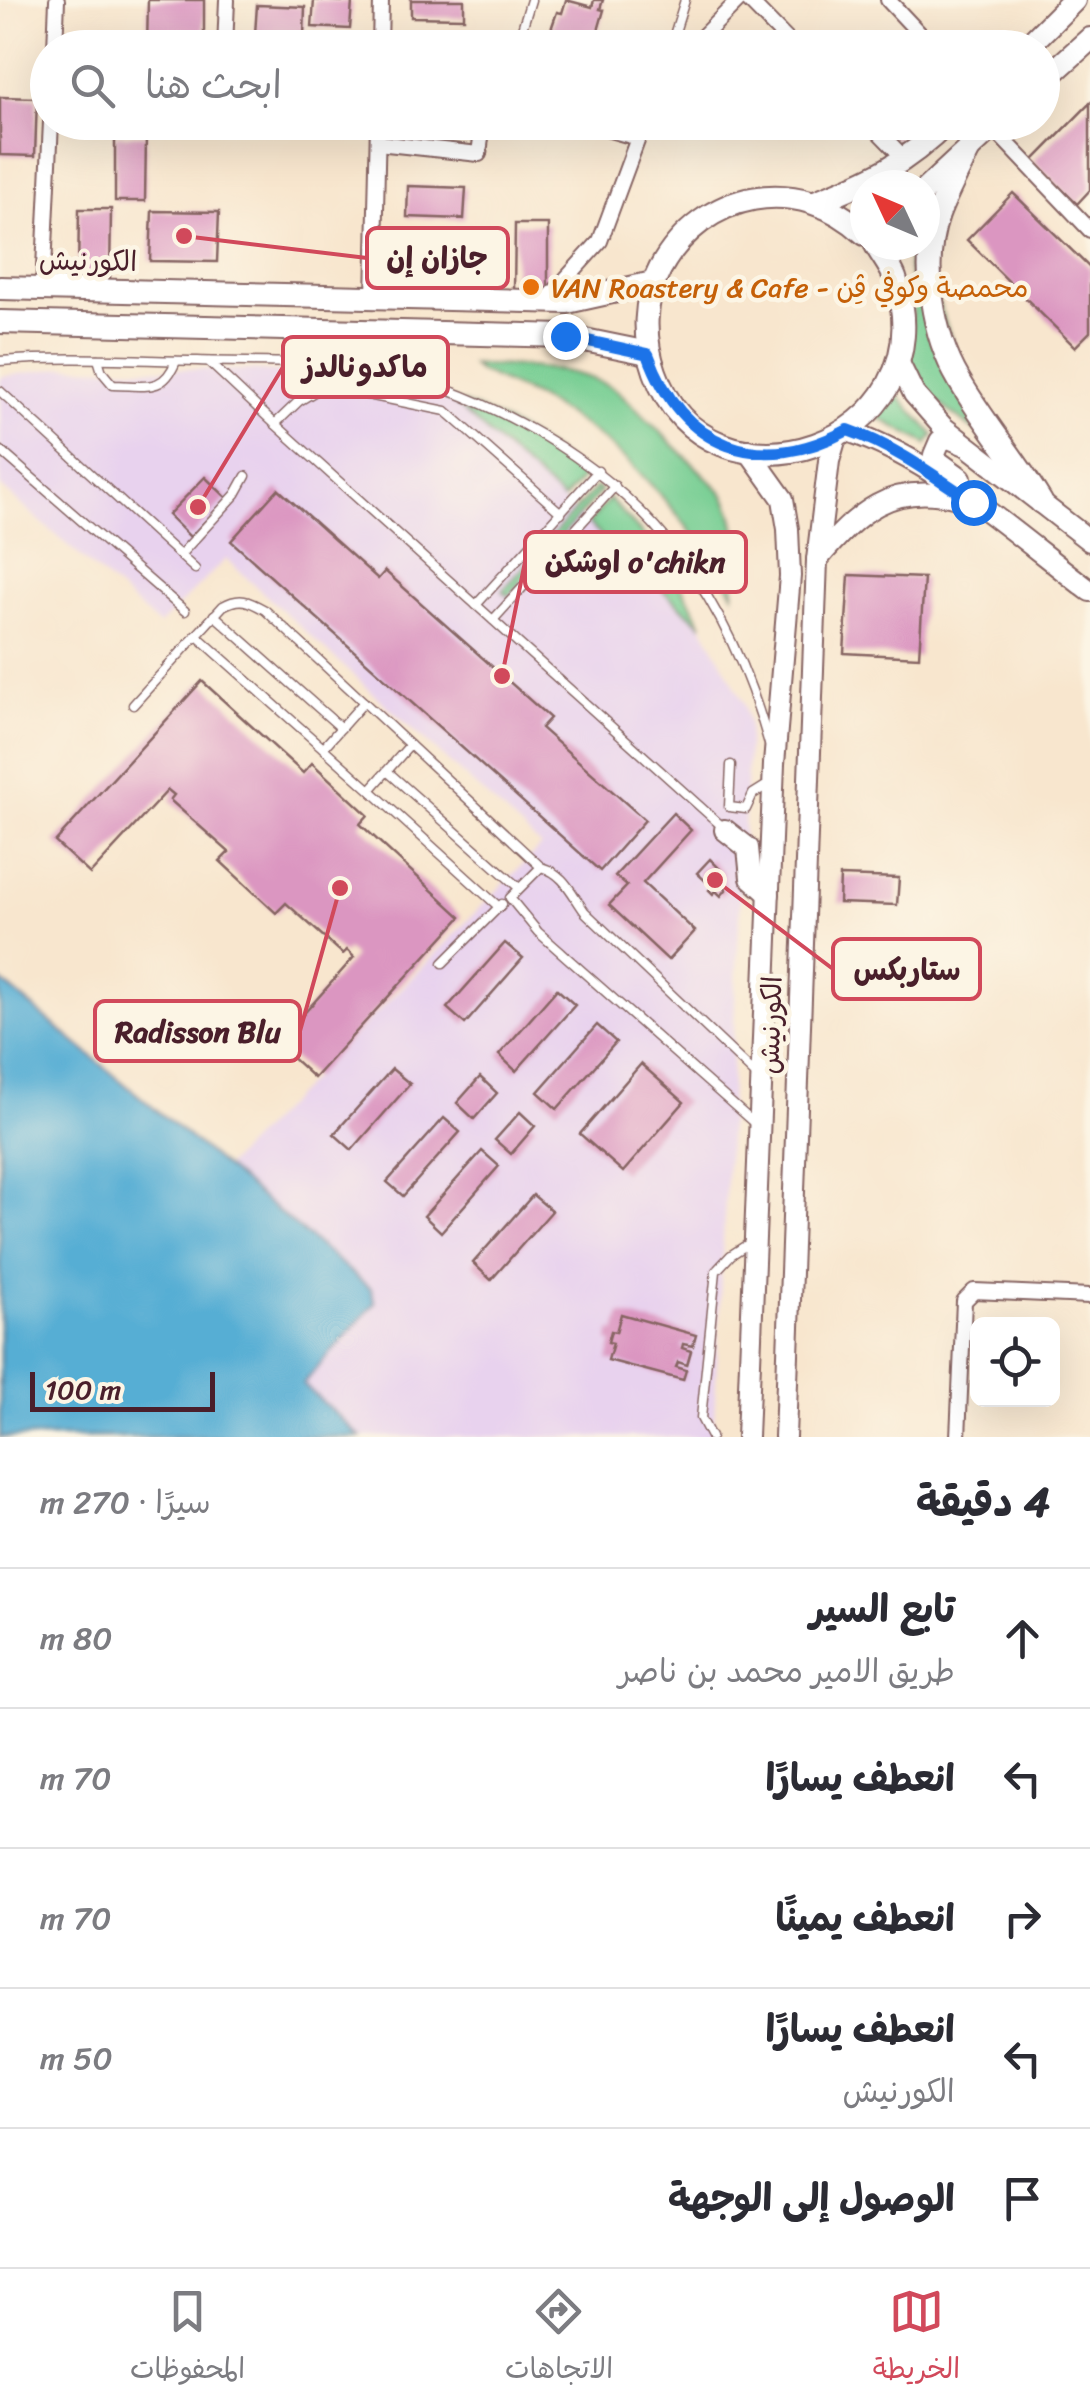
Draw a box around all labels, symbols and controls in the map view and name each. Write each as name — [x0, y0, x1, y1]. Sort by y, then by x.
search box — [30, 30, 1060, 140]
text: ابحث هنا — [145, 52, 282, 119]
icon: search — [65, 58, 120, 113]
north arrow — [850, 170, 940, 260]
callout: جازان إن — [367, 228, 508, 288]
text: جازان إن — [386, 231, 488, 285]
street label: الكورنيش — [38, 235, 138, 286]
place label: VAN Roastery & Cafe - محمصة وكوفي ڤِن — [551, 263, 1028, 312]
marker: VAN Roastery & Cafe - محمصة وكوفي ڤِن — [520, 276, 542, 298]
route end — [543, 314, 589, 360]
callout: ماكدونالدز — [283, 337, 448, 397]
text: ماكدونالدز — [299, 340, 428, 394]
route start — [951, 480, 997, 526]
callout: اوشكن o'chikn — [525, 532, 746, 592]
text: اوشكن o'chikn — [544, 535, 726, 589]
callout: ستاربكس — [833, 939, 980, 999]
text: ستاربكس — [853, 943, 961, 997]
street label: الكورنيش — [744, 975, 797, 1075]
callout: Radisson Blu — [95, 1001, 300, 1061]
text: Radisson Blu — [114, 1005, 282, 1059]
map controls — [970, 1317, 1060, 1407]
button: locate — [970, 1317, 1060, 1407]
text: 100 m — [45, 1365, 121, 1414]
scale bar — [30, 1367, 215, 1412]
text: 4 دقيقة — [916, 1465, 1050, 1539]
text: سيرًا · 270 m — [40, 1474, 211, 1531]
text: تابع السير — [810, 1576, 955, 1643]
text: 80 m — [40, 1610, 112, 1667]
icon: ahead — [995, 1611, 1050, 1666]
text: طريق الامير محمد بن ناصر — [618, 1643, 955, 1700]
text: انعطف يسارًا — [766, 1745, 955, 1812]
text: 70 m — [40, 1750, 111, 1807]
icon: left — [995, 1751, 1050, 1806]
text: انعطف يمينًا — [775, 1885, 955, 1952]
text: 70 m — [40, 1890, 111, 1947]
icon: right — [995, 1891, 1050, 1946]
text: انعطف يسارًا — [766, 1996, 955, 2063]
text: 50 m — [40, 2030, 113, 2087]
icon: left — [995, 2031, 1050, 2086]
text: الكورنيش — [843, 2063, 955, 2120]
text: الوصول إلى الوجهة — [668, 2165, 955, 2232]
icon: arrive — [995, 2171, 1050, 2226]
tab: المحفوظات — [130, 2284, 245, 2393]
tab: الاتجاهات — [505, 2284, 613, 2393]
tab: الخريطة — [873, 2284, 960, 2393]

